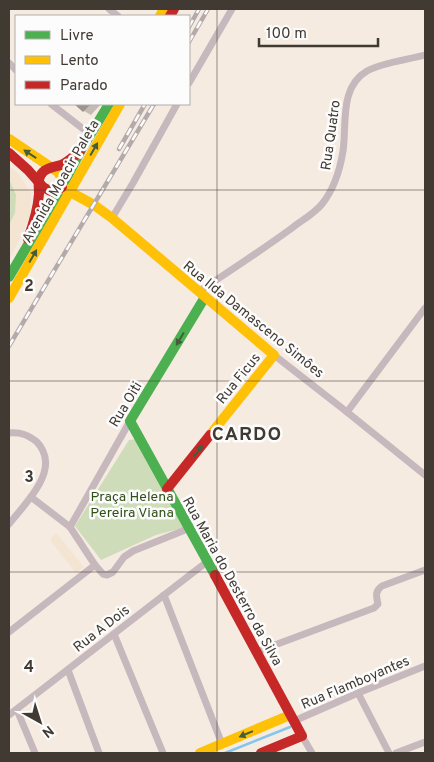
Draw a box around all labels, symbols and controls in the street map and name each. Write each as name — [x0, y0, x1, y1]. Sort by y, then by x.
legend — [15, 15, 190, 105]
scale bar — [259, 15, 378, 47]
text: 100 m — [266, 25, 307, 44]
text: Livre — [60, 27, 94, 46]
text: Lento — [60, 52, 99, 71]
text: Parado — [60, 77, 108, 96]
street label: Rua Quatro — [318, 99, 345, 171]
street label: Avenida Moacir Paleta — [19, 117, 103, 246]
one-way arrow — [90, 142, 99, 156]
one-way arrow — [23, 149, 36, 159]
one-way arrow — [29, 249, 38, 262]
street label: Rua Ilda Damasceno Simôes — [179, 258, 327, 382]
text: 2 — [24, 277, 34, 297]
one-way arrow — [175, 333, 185, 346]
street label: Rua Ficus — [214, 350, 265, 408]
street label: Rua Oiti — [106, 379, 146, 431]
district label: CARDO — [212, 423, 282, 447]
one-way arrow — [192, 445, 203, 458]
text: 3 — [24, 468, 34, 488]
park label: Praça Helena Pereira Viana — [90, 489, 174, 522]
street label: Rua Maria do Desterro da Silva — [178, 494, 285, 669]
street label: Rua A Dois — [70, 602, 133, 656]
street label: Rua Flamboyantes — [299, 653, 412, 714]
text: 4 — [24, 658, 34, 678]
north arrow — [15, 697, 65, 747]
text: N — [38, 721, 56, 741]
one-way arrow — [238, 731, 253, 739]

